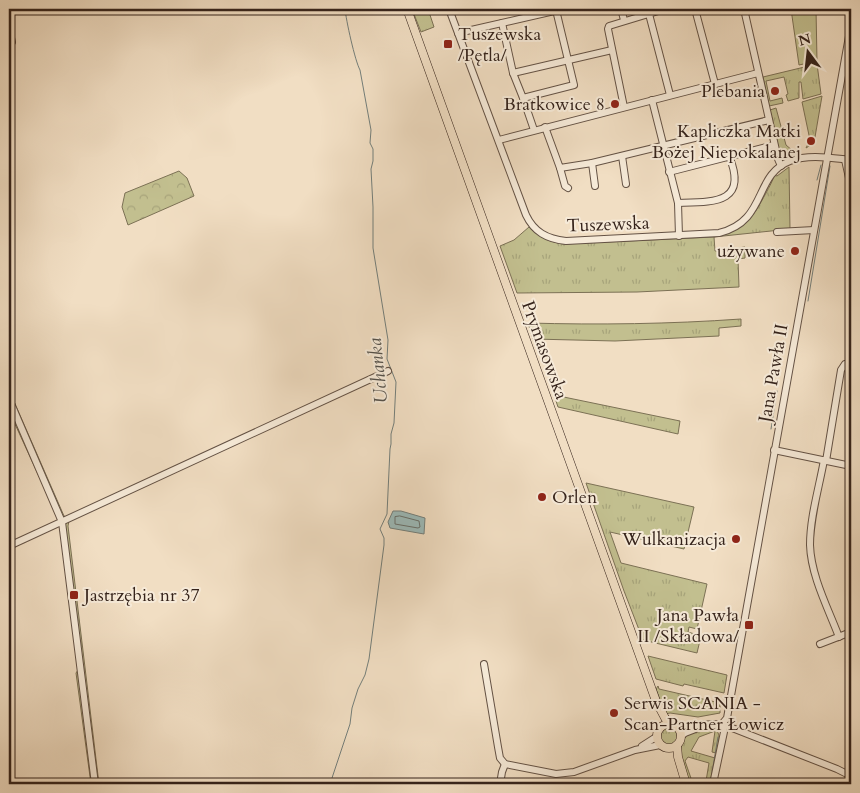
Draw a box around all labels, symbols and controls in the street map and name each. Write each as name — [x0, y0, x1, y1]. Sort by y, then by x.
place label: Tuszewska /Pętla/ — [458, 22, 541, 68]
north arrow — [782, 28, 832, 78]
text: N — [796, 29, 813, 51]
marker: Tuszewska /Pętla/ — [442, 38, 454, 50]
place label: Plebania — [701, 79, 765, 104]
marker: Plebania — [769, 85, 781, 97]
place label: Bratkowice 8 — [503, 92, 605, 117]
marker: Bratkowice 8 — [609, 98, 621, 110]
place label: Kapliczka Matki Bożej Niepokalanej — [652, 119, 801, 165]
marker: Kapliczka Matki Bożej Niepokalanej — [805, 135, 817, 147]
street label: Tuszewska — [566, 211, 650, 238]
place label: używane — [717, 239, 785, 264]
marker: używane — [789, 245, 801, 257]
street label: Prymasowska — [515, 297, 574, 403]
street label: Jana Pawła II — [752, 322, 794, 427]
water label: Uchanka — [362, 336, 394, 405]
place label: Orlen — [552, 485, 598, 510]
marker: Orlen — [536, 491, 548, 503]
place label: Wulkanizacja — [621, 527, 726, 552]
marker: Wulkanizacja — [730, 533, 742, 545]
place label: Jastrzębia nr 37 — [81, 583, 200, 608]
marker: Jastrzębia nr 37 — [68, 589, 80, 601]
place label: Jana Pawła II /Składowa/ — [637, 603, 739, 649]
marker: Jana Pawła II /Składowa/ — [743, 619, 755, 631]
place label: Serwis SCANIA - Scan-Partner Łowicz — [624, 691, 784, 737]
marker: Serwis SCANIA - Scan-Partner Łowicz — [608, 707, 620, 719]

